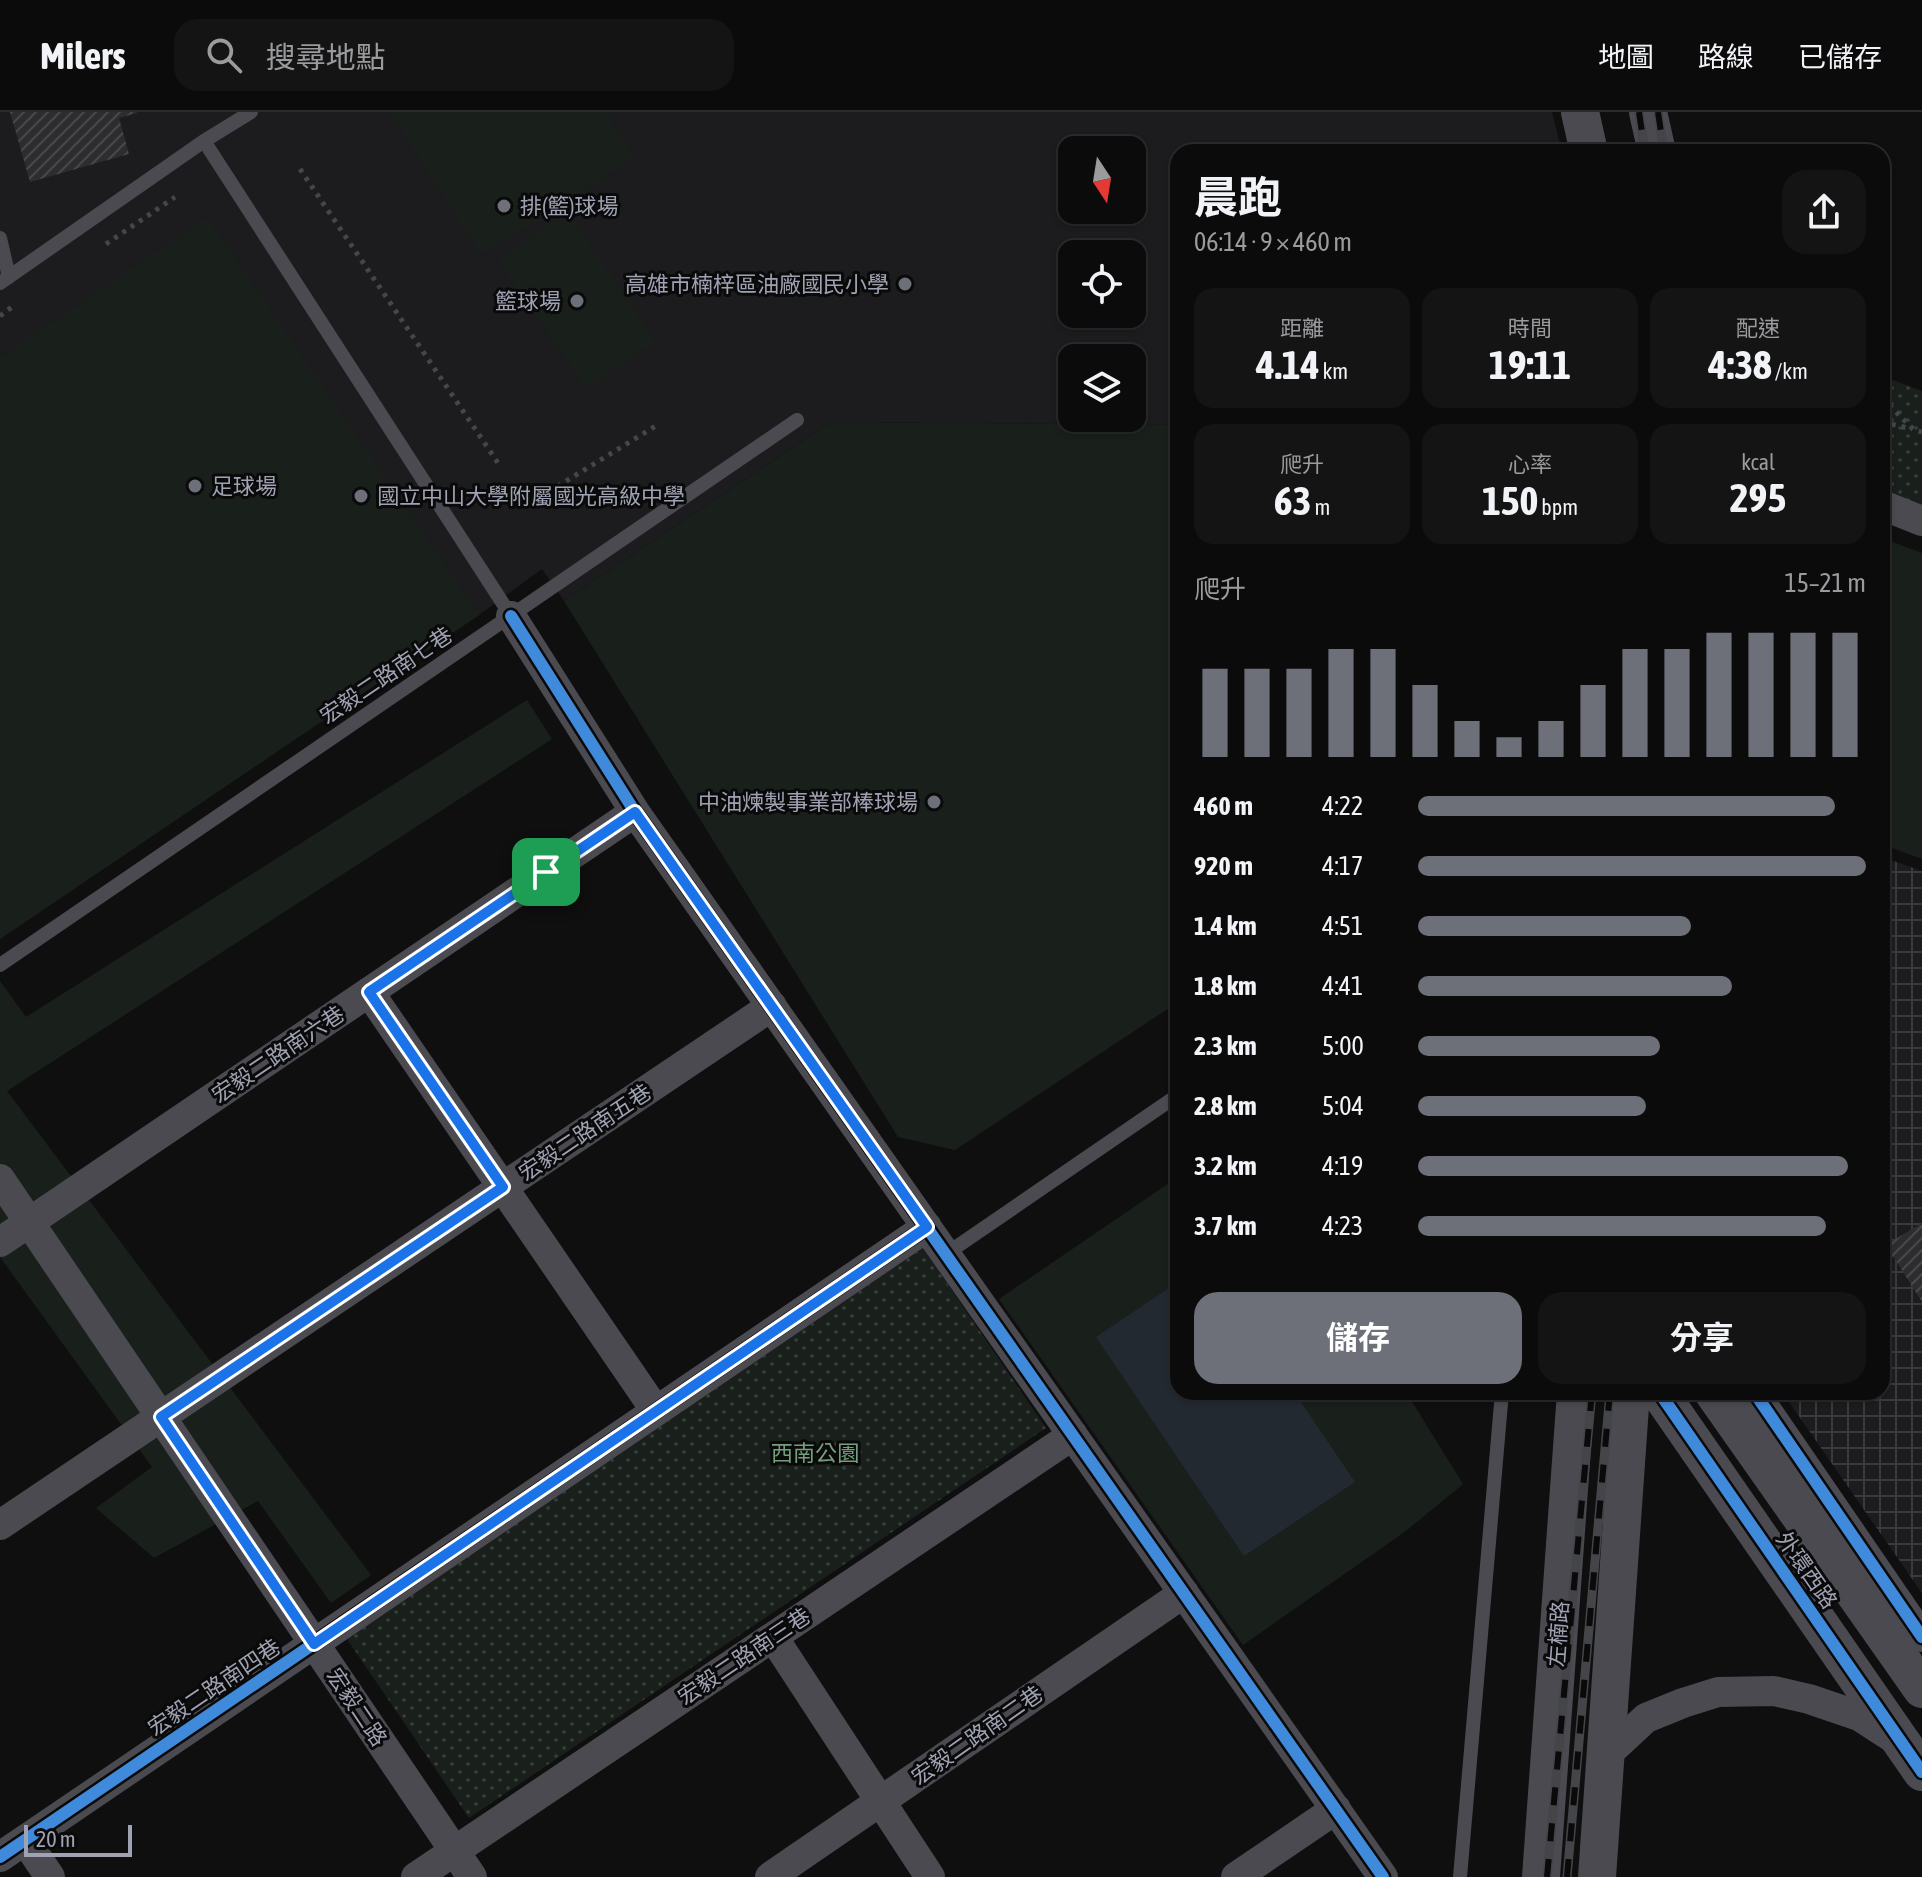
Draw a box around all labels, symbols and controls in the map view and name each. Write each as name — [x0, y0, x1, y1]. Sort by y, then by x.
search box — [174, 19, 734, 91]
icon: search — [202, 33, 246, 77]
text: Milers — [40, 34, 126, 77]
text: 搜尋地點 — [266, 40, 386, 74]
text: 地圖 — [1598, 41, 1654, 73]
text: 路線 — [1698, 41, 1754, 73]
text: 已儲存 — [1798, 41, 1882, 73]
north arrow — [1058, 136, 1146, 224]
map controls — [1058, 136, 1146, 432]
button: share — [1782, 170, 1866, 254]
text: 晨跑 — [1194, 172, 1282, 222]
place label: 排(籃)球場 — [520, 193, 619, 219]
marker: 排(籃)球場 — [495, 197, 513, 215]
text: 06:14 · 9 × 460 m — [1194, 227, 1352, 257]
button: locate — [1058, 240, 1146, 328]
place label: 高雄市楠梓區油廠國民小學 — [625, 271, 889, 297]
marker: 高雄市楠梓區油廠國民小學 — [896, 275, 914, 293]
place label: 籃球場 — [495, 288, 561, 314]
marker: 籃球場 — [568, 292, 586, 310]
text: 距離 — [1280, 315, 1324, 341]
text: 時間 — [1508, 315, 1552, 341]
text: 配速 — [1736, 315, 1780, 341]
text: 4.14 — [1256, 342, 1319, 387]
text: 19:11 — [1489, 342, 1571, 387]
text: 4:38 — [1708, 342, 1772, 387]
button: layers — [1058, 344, 1146, 432]
text: km — [1319, 358, 1348, 384]
text: /km — [1772, 358, 1808, 384]
text: kcal — [1741, 449, 1775, 475]
text: 爬升 — [1280, 451, 1324, 477]
text: 心率 — [1508, 451, 1552, 477]
place label: 足球場 — [211, 473, 277, 499]
text: 295 — [1730, 475, 1786, 520]
marker: 足球場 — [186, 477, 204, 495]
text: 63 — [1274, 478, 1311, 523]
text: 150 — [1482, 478, 1538, 523]
place label: 國立中山大學附屬國光高級中學 — [377, 483, 685, 509]
marker: 國立中山大學附屬國光高級中學 — [352, 487, 370, 505]
text: m — [1311, 494, 1330, 520]
text: bpm — [1538, 494, 1578, 520]
text: 15–21 m — [1784, 568, 1866, 598]
text: 爬升 — [1194, 574, 1246, 604]
street label: 宏毅二路南七巷 — [315, 621, 457, 729]
place label: 中油煉製事業部棒球場 — [698, 789, 918, 815]
text: 460 m — [1194, 791, 1253, 821]
text: 4:22 — [1322, 791, 1363, 821]
marker: 中油煉製事業部棒球場 — [925, 793, 943, 811]
pin — [512, 838, 580, 906]
icon: arrive — [524, 850, 568, 894]
text: 920 m — [1194, 851, 1253, 881]
text: 4:17 — [1322, 851, 1363, 881]
text: 1.4 km — [1194, 911, 1257, 941]
text: 4:51 — [1322, 911, 1363, 941]
text: 1.8 km — [1194, 971, 1257, 1001]
text: 4:41 — [1322, 971, 1363, 1001]
street label: 宏毅二路南六巷 — [207, 1000, 349, 1108]
text: 2.3 km — [1194, 1031, 1257, 1061]
text: 5:00 — [1322, 1031, 1364, 1061]
street label: 宏毅二路南五巷 — [514, 1078, 656, 1186]
text: 2.8 km — [1194, 1091, 1257, 1121]
text: 5:04 — [1322, 1091, 1364, 1121]
text: 3.2 km — [1194, 1151, 1257, 1181]
text: 4:19 — [1322, 1151, 1363, 1181]
text: 3.7 km — [1194, 1211, 1257, 1241]
text: 4:23 — [1322, 1211, 1363, 1241]
button: 儲存 — [1194, 1292, 1522, 1384]
button: 分享 — [1538, 1292, 1866, 1384]
park label: 西南公園 — [771, 1440, 859, 1466]
street label: 外環西路 — [1771, 1526, 1843, 1614]
street label: 左楠路 — [1543, 1600, 1573, 1668]
street label: 宏毅二路南三巷 — [673, 1602, 815, 1710]
street label: 宏毅二路南四巷 — [143, 1633, 285, 1741]
street label: 宏毅二路 — [322, 1663, 392, 1751]
street label: 宏毅二路南二巷 — [906, 1680, 1048, 1790]
scale bar — [24, 1821, 132, 1857]
text: 20 m — [36, 1826, 76, 1852]

